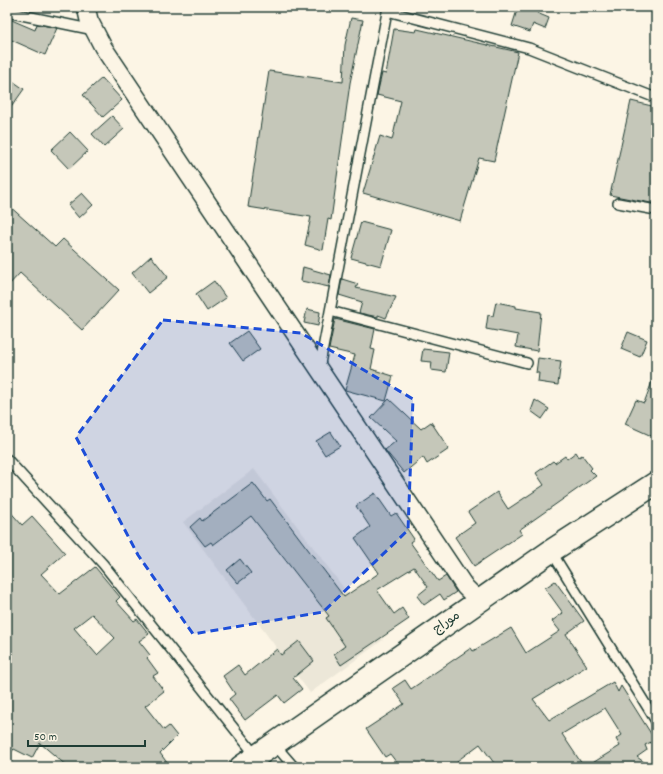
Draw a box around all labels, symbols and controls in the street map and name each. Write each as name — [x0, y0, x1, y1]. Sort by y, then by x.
street label: موراج — [429, 607, 465, 639]
scale bar — [28, 722, 145, 748]
text: 50 m — [34, 729, 57, 746]

